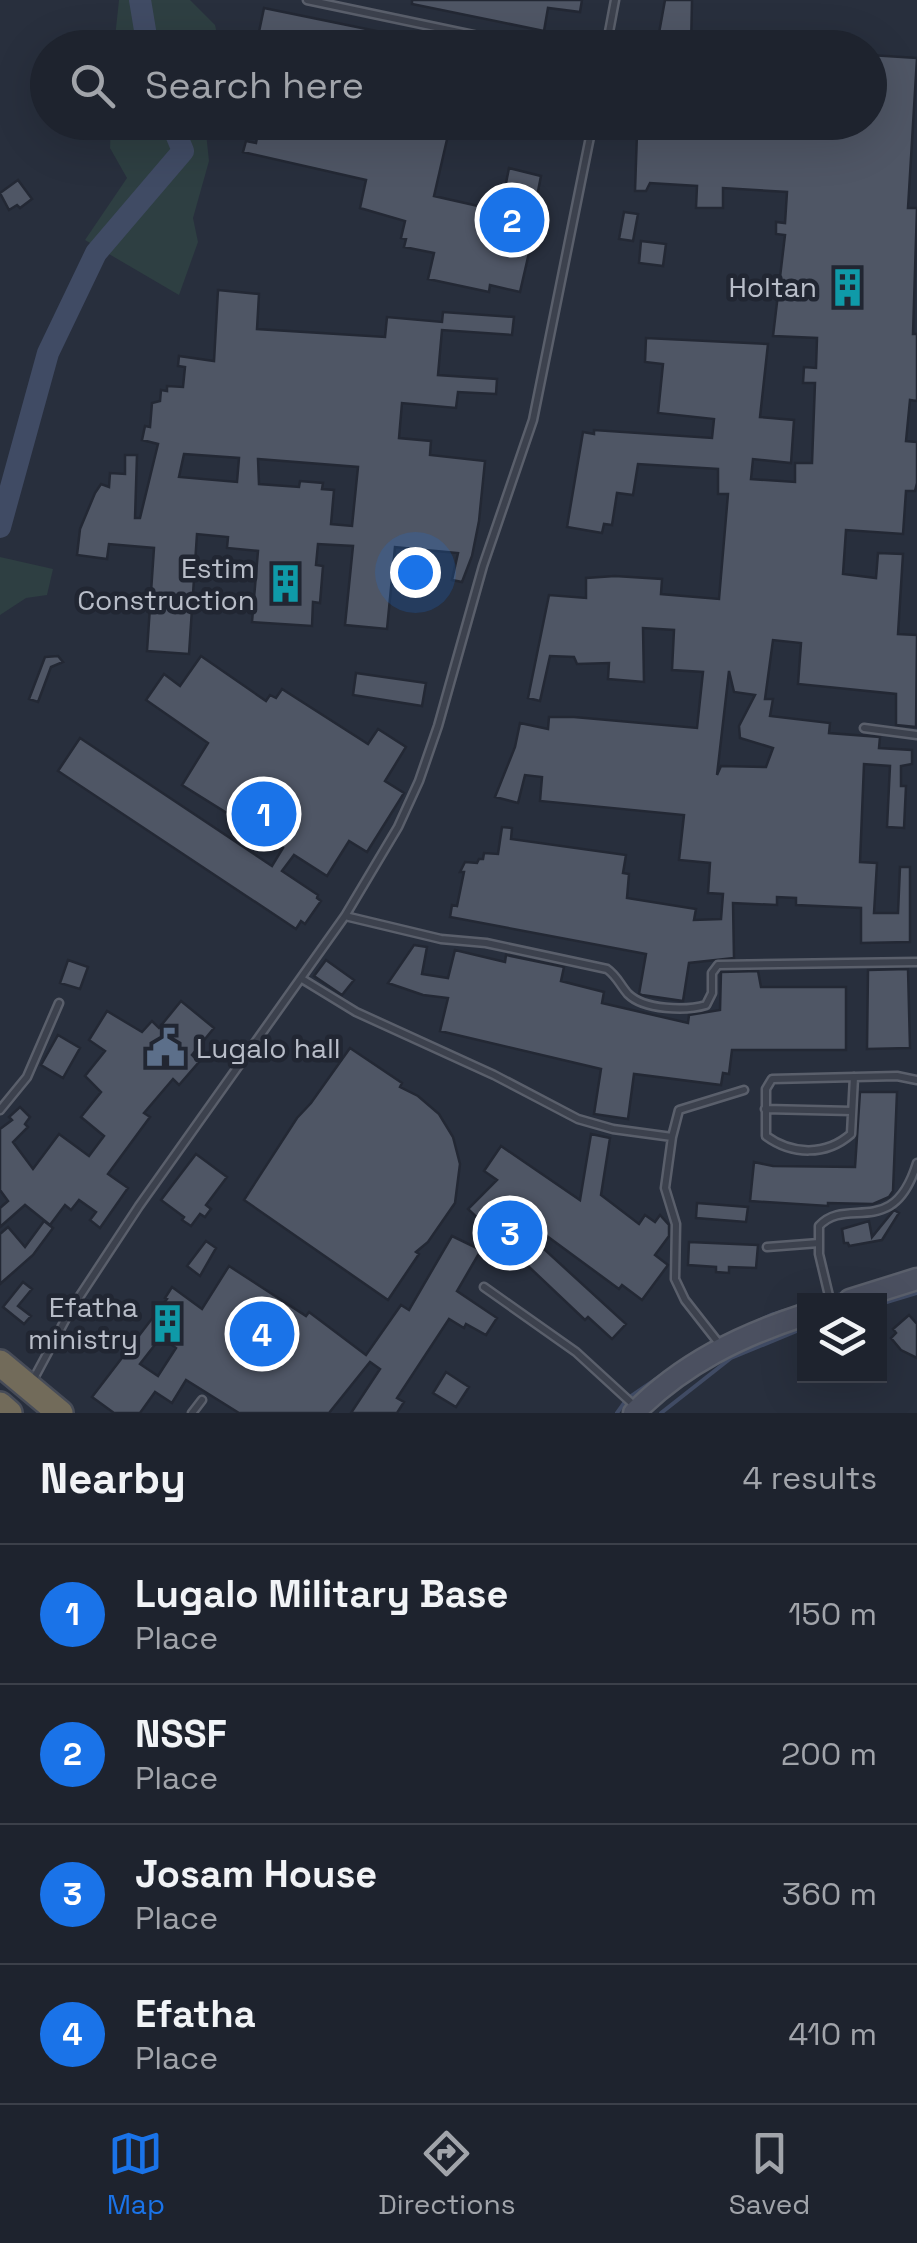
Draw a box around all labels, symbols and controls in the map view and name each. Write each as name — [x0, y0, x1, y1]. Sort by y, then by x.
search box — [30, 30, 887, 140]
icon: search — [65, 58, 120, 113]
text: Search here — [145, 61, 364, 109]
pin: 2 — [480, 182, 544, 258]
building icon: Holtan — [826, 266, 868, 308]
place label: Holtan — [728, 269, 817, 305]
your location — [390, 547, 441, 598]
place label: Estim Construction — [77, 550, 255, 618]
building icon: Estim Construction — [264, 563, 306, 605]
pin: 1 — [232, 776, 296, 852]
public building icon: Lugalo hall — [145, 1027, 187, 1069]
place label: Lugalo hall — [196, 1030, 341, 1066]
pin: 3 — [478, 1196, 542, 1270]
place label: Efatha ministry — [28, 1289, 138, 1357]
map controls — [797, 1293, 887, 1383]
button: layers — [797, 1293, 887, 1383]
pin: 4 — [230, 1296, 294, 1372]
building icon: Efatha ministry — [147, 1302, 189, 1344]
text: Nearby — [40, 1452, 186, 1505]
text: 4 results — [742, 1458, 877, 1498]
text: Lugalo Military Base — [135, 1570, 508, 1618]
text: 1 — [65, 1594, 80, 1634]
text: 150 m — [788, 1594, 877, 1634]
text: Place — [135, 1618, 218, 1658]
text: NSSF — [135, 1710, 227, 1758]
text: 2 — [63, 1734, 82, 1774]
text: 200 m — [781, 1734, 877, 1774]
text: Place — [135, 1758, 218, 1798]
text: Josam House — [135, 1850, 377, 1898]
text: 3 — [63, 1874, 82, 1914]
text: 360 m — [782, 1874, 877, 1914]
text: Place — [135, 1898, 218, 1938]
text: Efatha — [135, 1990, 256, 2038]
text: 4 — [62, 2014, 83, 2054]
text: 410 m — [788, 2014, 877, 2054]
text: Place — [135, 2038, 218, 2078]
tab: Map — [107, 2126, 165, 2222]
tab: Directions — [378, 2126, 515, 2222]
tab: Saved — [729, 2126, 810, 2222]

